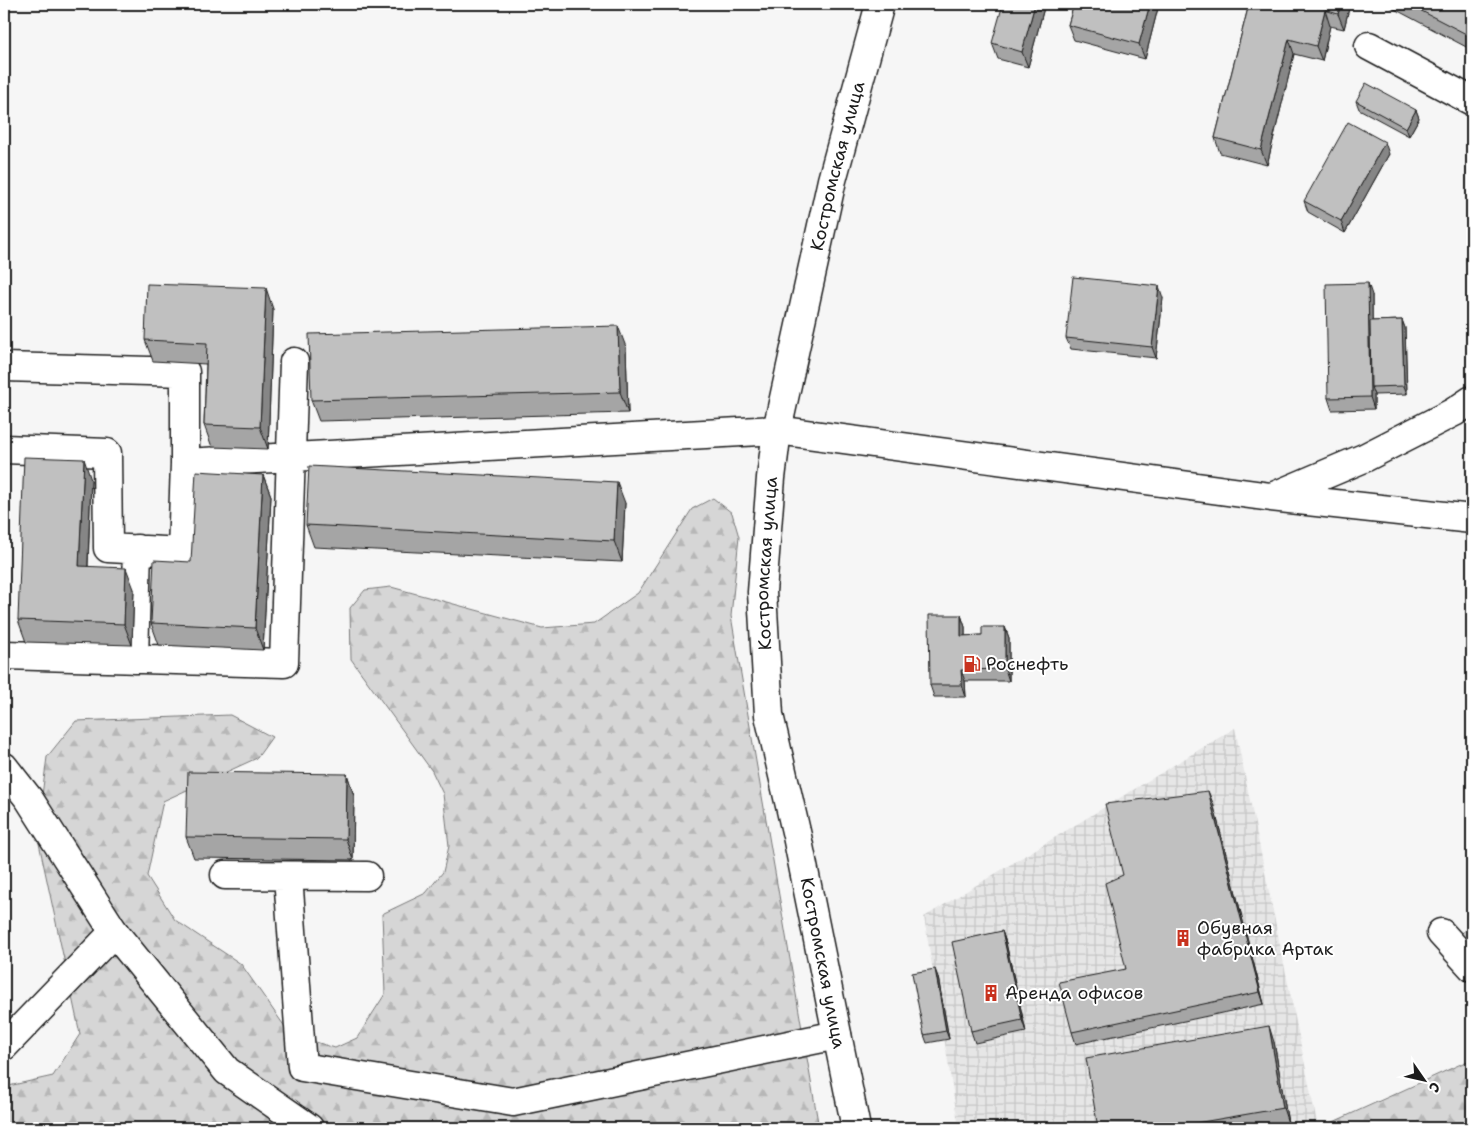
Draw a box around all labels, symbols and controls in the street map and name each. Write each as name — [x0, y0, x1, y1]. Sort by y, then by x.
street label: Костромская улица — [805, 78, 870, 253]
street label: Костромская улица — [750, 476, 783, 651]
place label: Роснефть — [986, 652, 1068, 676]
fuel station icon: Роснефть — [962, 654, 982, 674]
street label: Костромская улица — [795, 875, 851, 1051]
place label: Обувная фабрика Артак — [1197, 916, 1334, 961]
building icon: Обувная фабрика Артак — [1173, 928, 1193, 948]
place label: Аренда офисов — [1005, 981, 1143, 1005]
building icon: Аренда офисов — [981, 983, 1001, 1003]
north arrow — [1398, 1054, 1448, 1104]
text: С — [1425, 1079, 1445, 1096]

